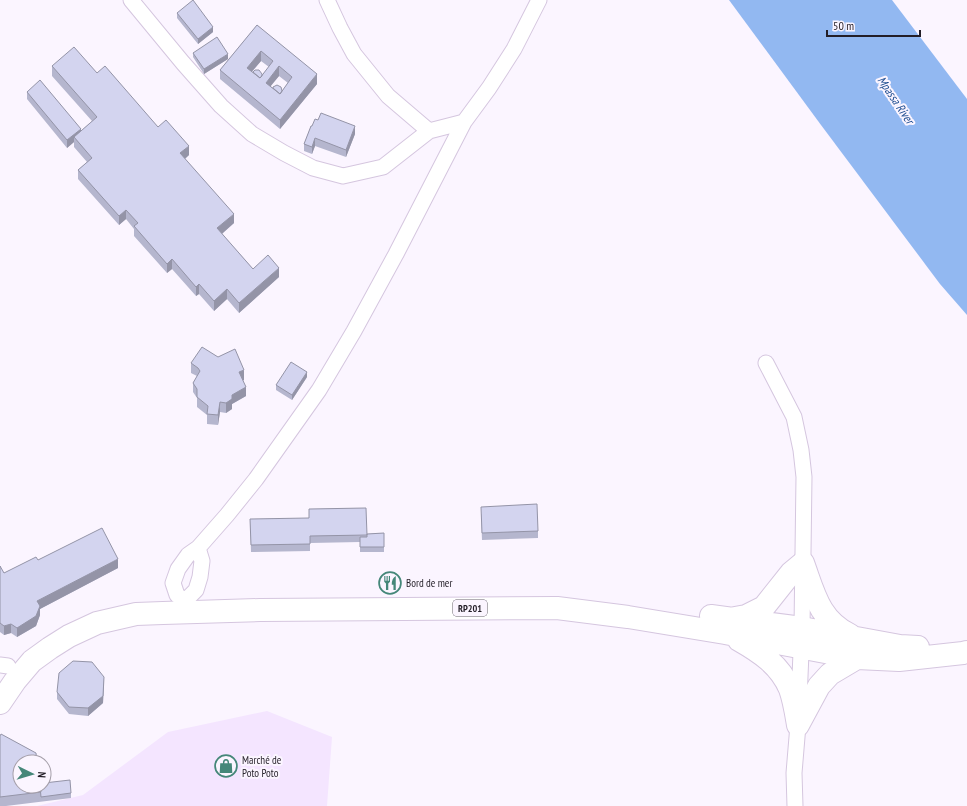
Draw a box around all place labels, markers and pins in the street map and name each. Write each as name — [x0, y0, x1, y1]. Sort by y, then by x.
restaurant icon: Bord de mer — [377, 570, 403, 596]
place label: Bord de mer — [406, 576, 452, 590]
shop icon: Marché de Poto Poto — [213, 753, 239, 779]
place label: Marché de Poto Poto — [242, 753, 282, 780]

